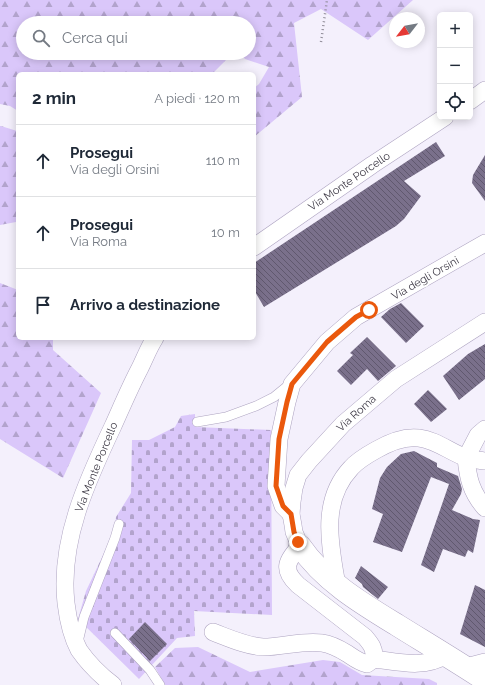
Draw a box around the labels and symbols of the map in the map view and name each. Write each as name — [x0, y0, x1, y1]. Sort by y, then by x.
north arrow — [389, 12, 425, 48]
street label: Via Monte Porcello — [306, 149, 393, 214]
street label: Via degli Orsini — [389, 254, 461, 303]
route start — [360, 301, 378, 319]
street label: Via Roma — [334, 392, 379, 434]
street label: Via Monte Porcello — [72, 420, 121, 514]
route end — [289, 533, 307, 551]

